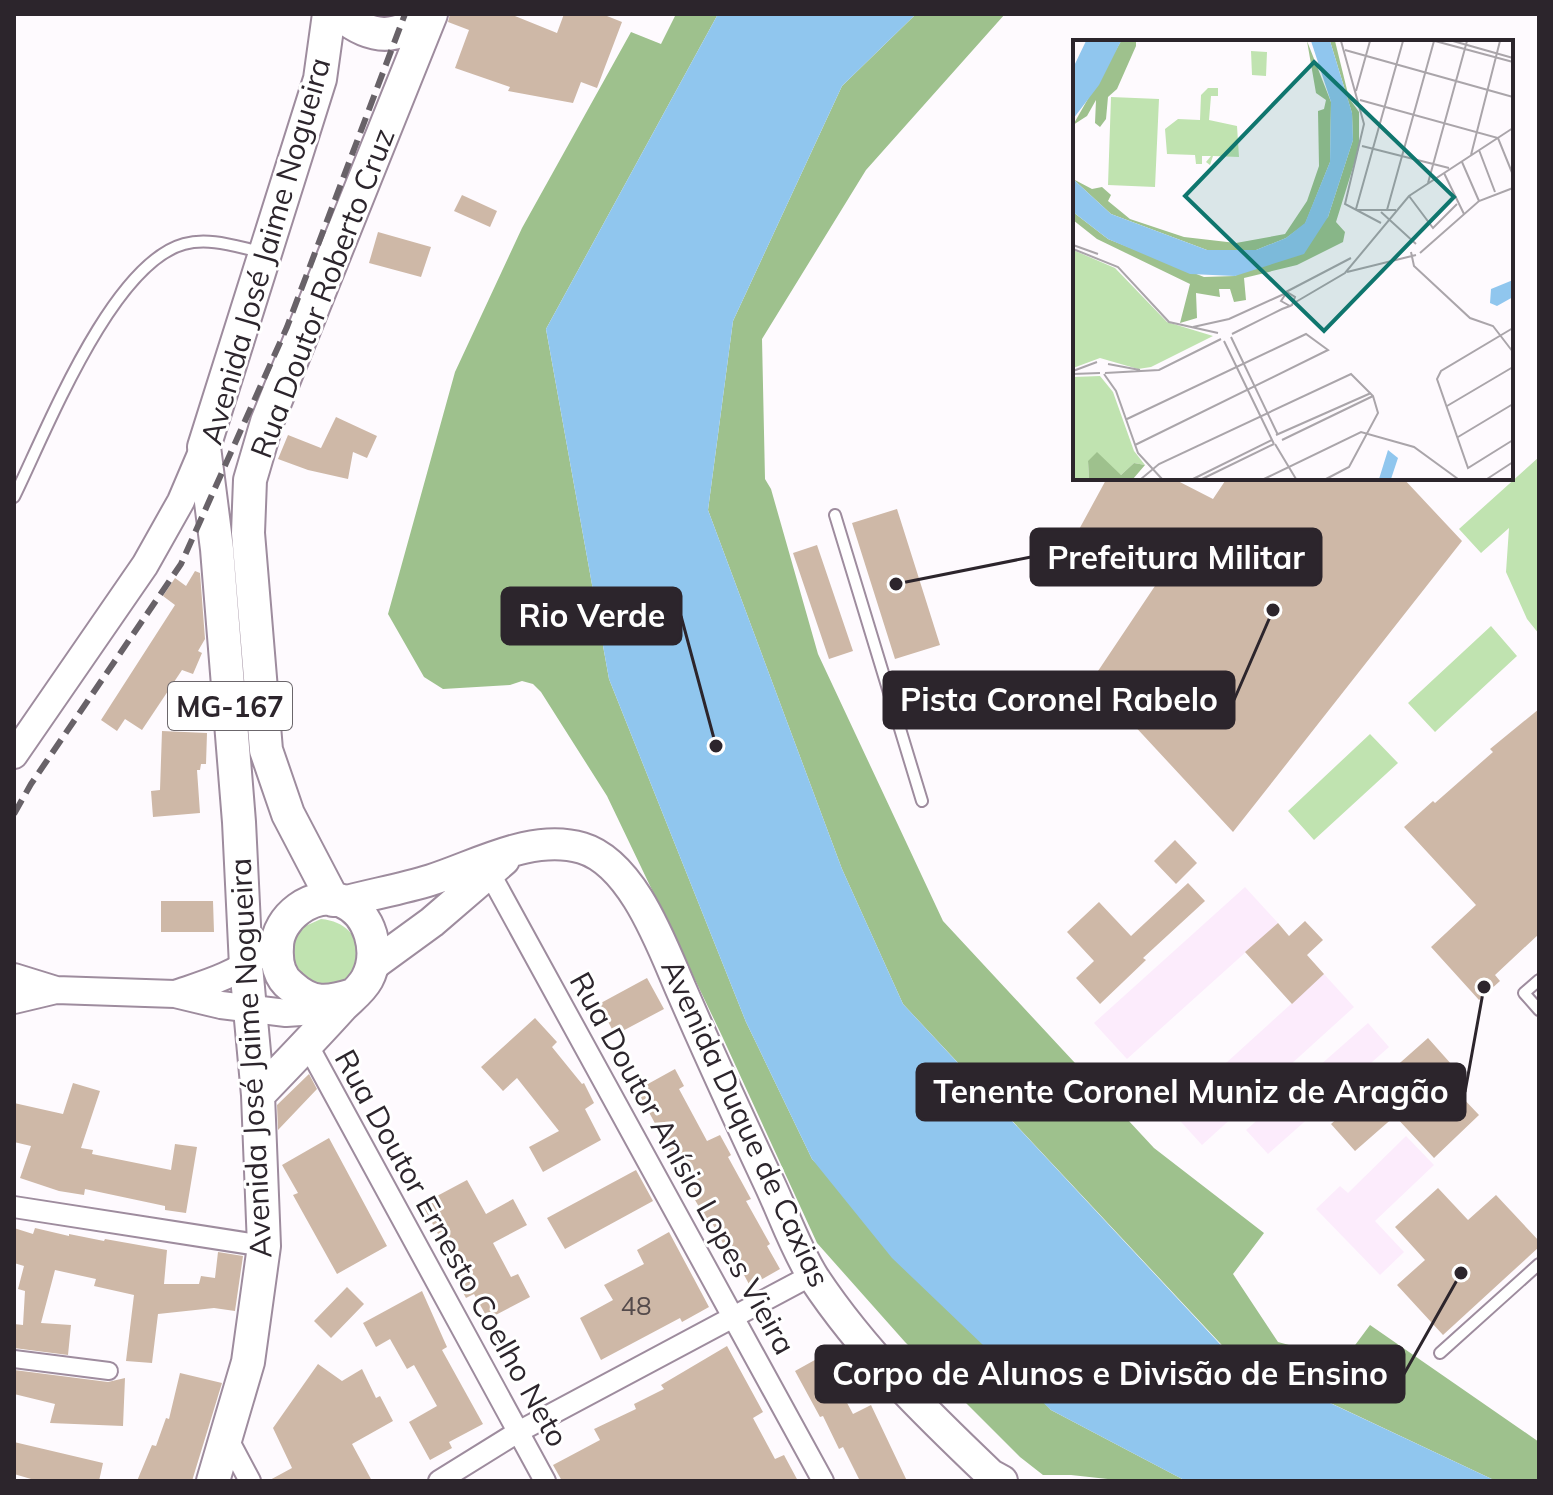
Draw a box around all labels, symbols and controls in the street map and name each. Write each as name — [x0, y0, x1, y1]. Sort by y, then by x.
inset map — [1073, 40, 1513, 480]
street label: Avenida José Jaime Nogueira — [192, 53, 338, 449]
street label: Rua Doutor Roberto Cruz — [242, 123, 402, 463]
callout: Prefeitura Militar — [1031, 529, 1321, 585]
text: Prefeitura Militar — [1047, 537, 1305, 577]
callout: Rio Verde — [502, 588, 681, 644]
text: Rio Verde — [519, 595, 665, 635]
callout: Pista Coronel Rabelo — [884, 672, 1234, 728]
text: Pista Coronel Rabelo — [900, 679, 1218, 719]
road number: MG-167 — [168, 682, 292, 730]
street label: Avenida José Jaime Nogueira — [221, 857, 279, 1259]
street label: Avenida Duque de Caxias — [653, 953, 839, 1293]
street label: Rua Doutor Anísio Lopes Vieira — [562, 965, 804, 1361]
street label: Rua Doutor Ernesto Coelho Neto — [327, 1043, 577, 1453]
callout: Tenente Coronel Muniz de Aragão — [917, 1064, 1465, 1120]
text: Tenente Coronel Muniz de Aragão — [933, 1071, 1449, 1111]
house number: 48 — [620, 1289, 652, 1322]
callout: Corpo de Alunos e Divisão de Ensino — [816, 1346, 1404, 1402]
text: Corpo de Alunos e Divisão de Ensino — [832, 1353, 1388, 1393]

